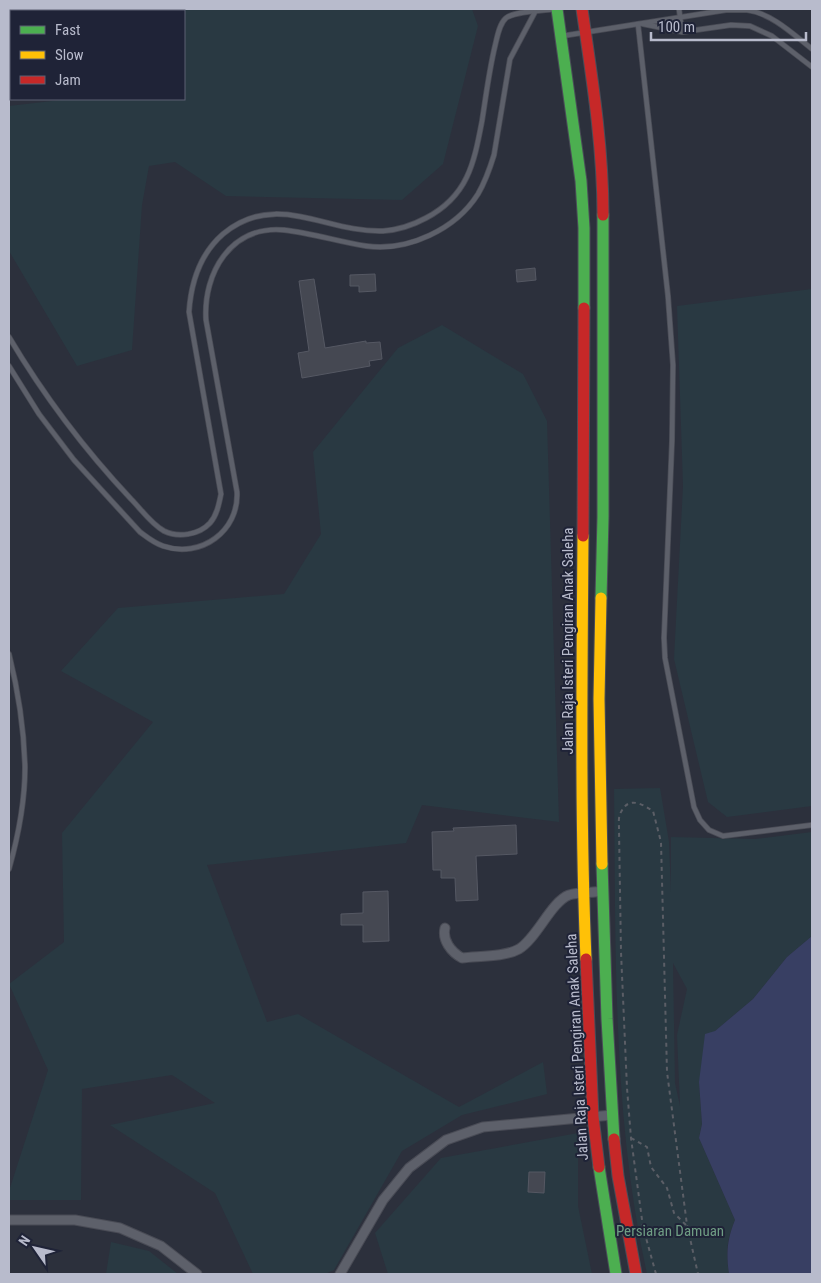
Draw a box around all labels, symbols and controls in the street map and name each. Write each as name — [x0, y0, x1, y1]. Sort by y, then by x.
legend — [10, 10, 185, 100]
scale bar — [651, 10, 806, 42]
text: 100 m — [658, 18, 695, 36]
text: Fast — [55, 21, 80, 39]
text: Slow — [55, 46, 84, 64]
text: Jam — [55, 71, 81, 89]
street label: Jalan Raja Isteri Pengiran Anak Saleha — [559, 527, 577, 755]
street label: Jalan Raja Isteri Pengiran Anak Saleha — [562, 933, 592, 1161]
park label: Persiaran Damuan — [616, 1222, 724, 1240]
north arrow — [10, 1223, 60, 1273]
text: N — [15, 1233, 33, 1249]

